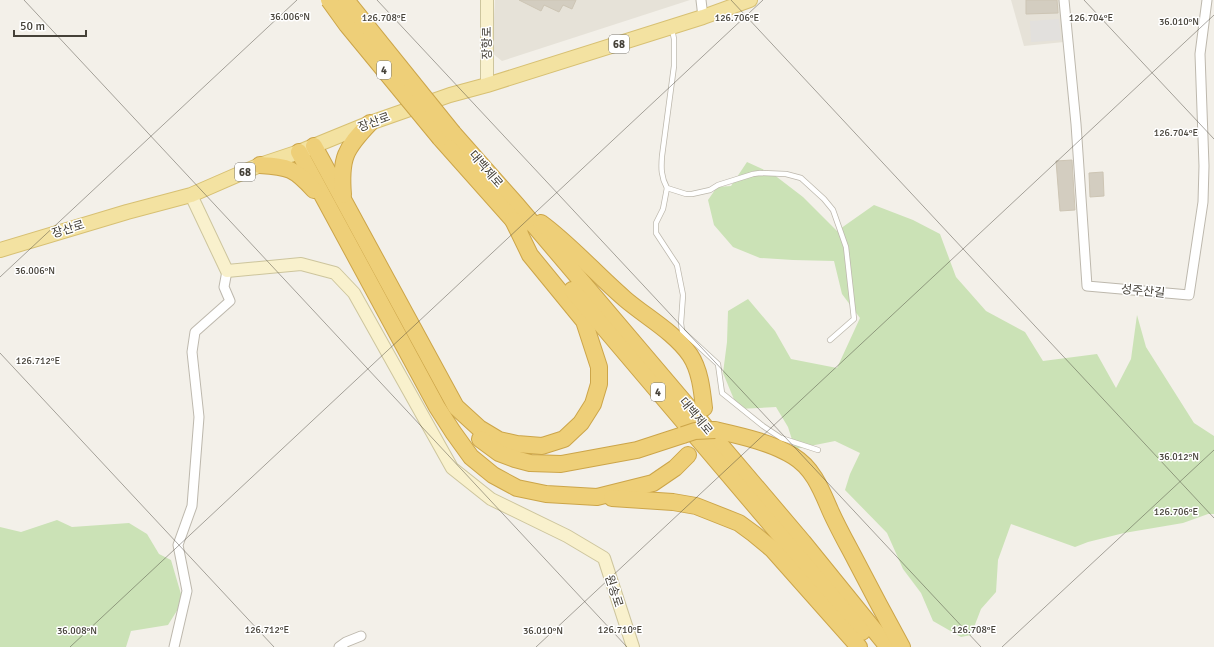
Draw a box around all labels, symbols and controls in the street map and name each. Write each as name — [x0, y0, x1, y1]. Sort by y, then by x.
text: 36.006°N — [270, 11, 310, 23]
scale bar — [14, 12, 86, 38]
text: 126.708°E — [362, 12, 407, 24]
text: 126.706°E — [715, 12, 760, 24]
text: 126.704°E — [1069, 12, 1114, 24]
text: 36.010°N — [1159, 16, 1199, 28]
text: 50 m — [20, 19, 45, 34]
street label: 장항로 — [480, 26, 495, 60]
road number: 68 — [609, 35, 629, 53]
road number: 4 — [377, 61, 391, 79]
street label: 장산로 — [356, 110, 392, 135]
text: 126.704°E — [1154, 127, 1199, 139]
street label: 대백제로 — [465, 148, 506, 191]
road number: 68 — [235, 163, 255, 181]
street label: 장산로 — [50, 217, 86, 241]
text: 36.006°N — [15, 265, 55, 277]
street label: 성주산길 — [1120, 282, 1166, 301]
text: 126.712°E — [16, 355, 61, 367]
road number: 4 — [651, 383, 665, 401]
street label: 대백제로 — [676, 395, 716, 438]
text: 36.012°N — [1159, 451, 1199, 463]
text: 126.706°E — [1154, 506, 1199, 518]
street label: 원송로 — [601, 573, 626, 609]
text: 126.712°E — [245, 624, 290, 636]
text: 126.710°E — [598, 624, 643, 636]
text: 126.708°E — [952, 624, 997, 636]
text: 36.008°N — [57, 625, 97, 637]
text: 36.010°N — [523, 625, 563, 637]

